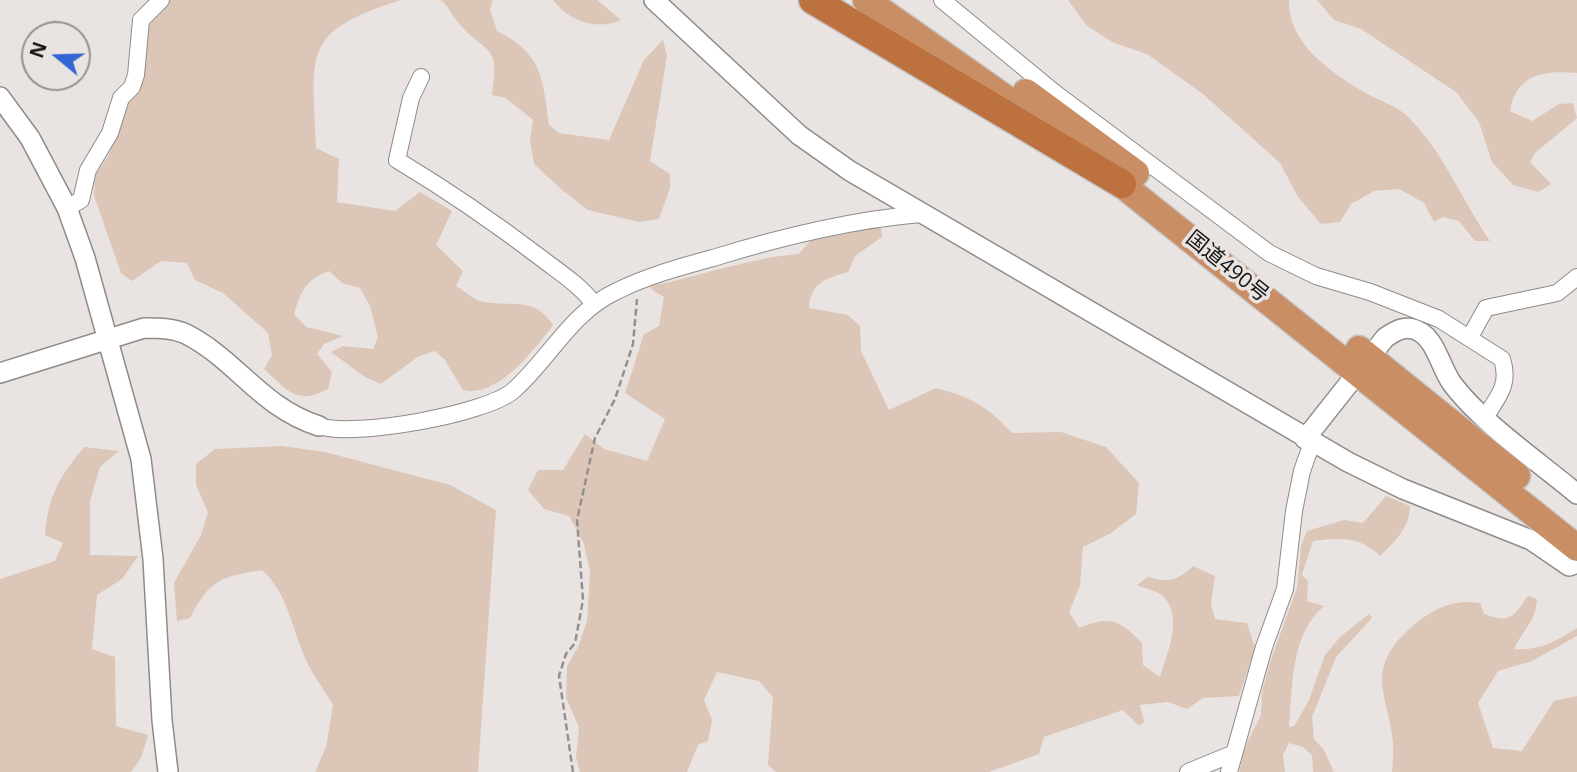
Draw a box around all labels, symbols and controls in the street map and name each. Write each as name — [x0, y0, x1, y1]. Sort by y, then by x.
north arrow — [21, 21, 91, 91]
text: N — [23, 38, 53, 61]
street label: 国道490号 — [1181, 226, 1273, 308]

